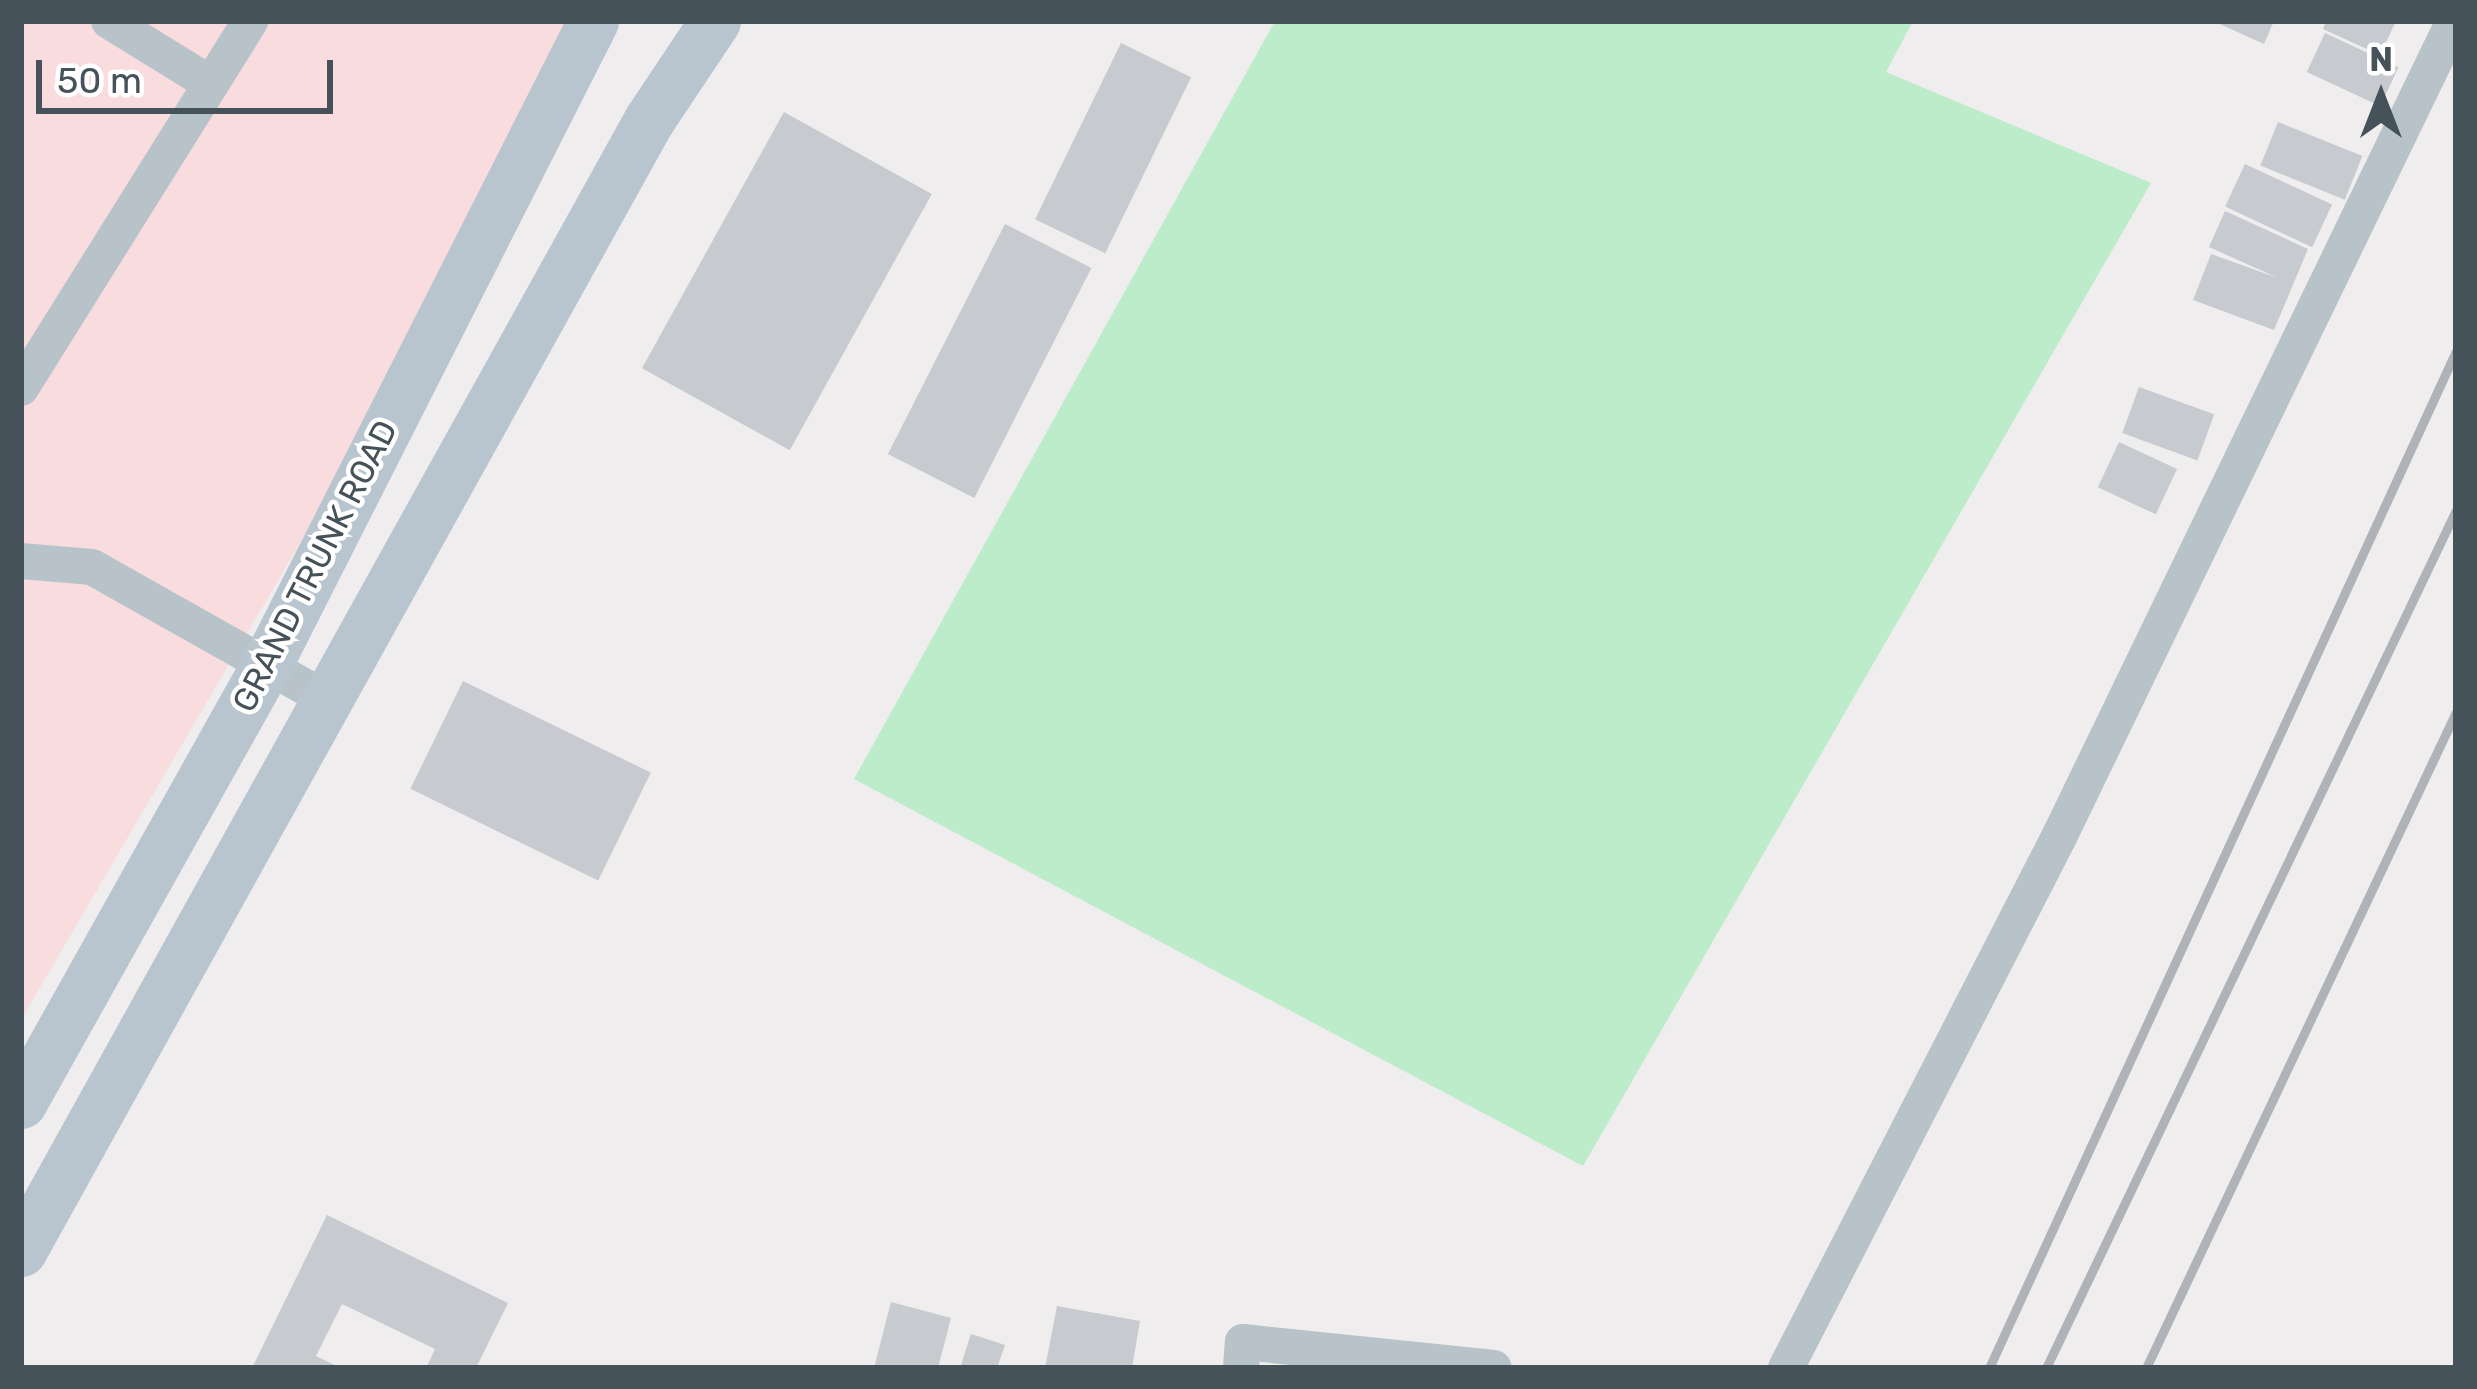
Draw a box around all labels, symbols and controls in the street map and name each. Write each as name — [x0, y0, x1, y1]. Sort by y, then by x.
scale bar — [42, 36, 339, 110]
north arrow — [2321, 36, 2441, 156]
text: N — [2369, 40, 2393, 79]
text: 50 m — [57, 59, 142, 102]
street label: GRAND TRUNK ROAD — [224, 413, 406, 719]

